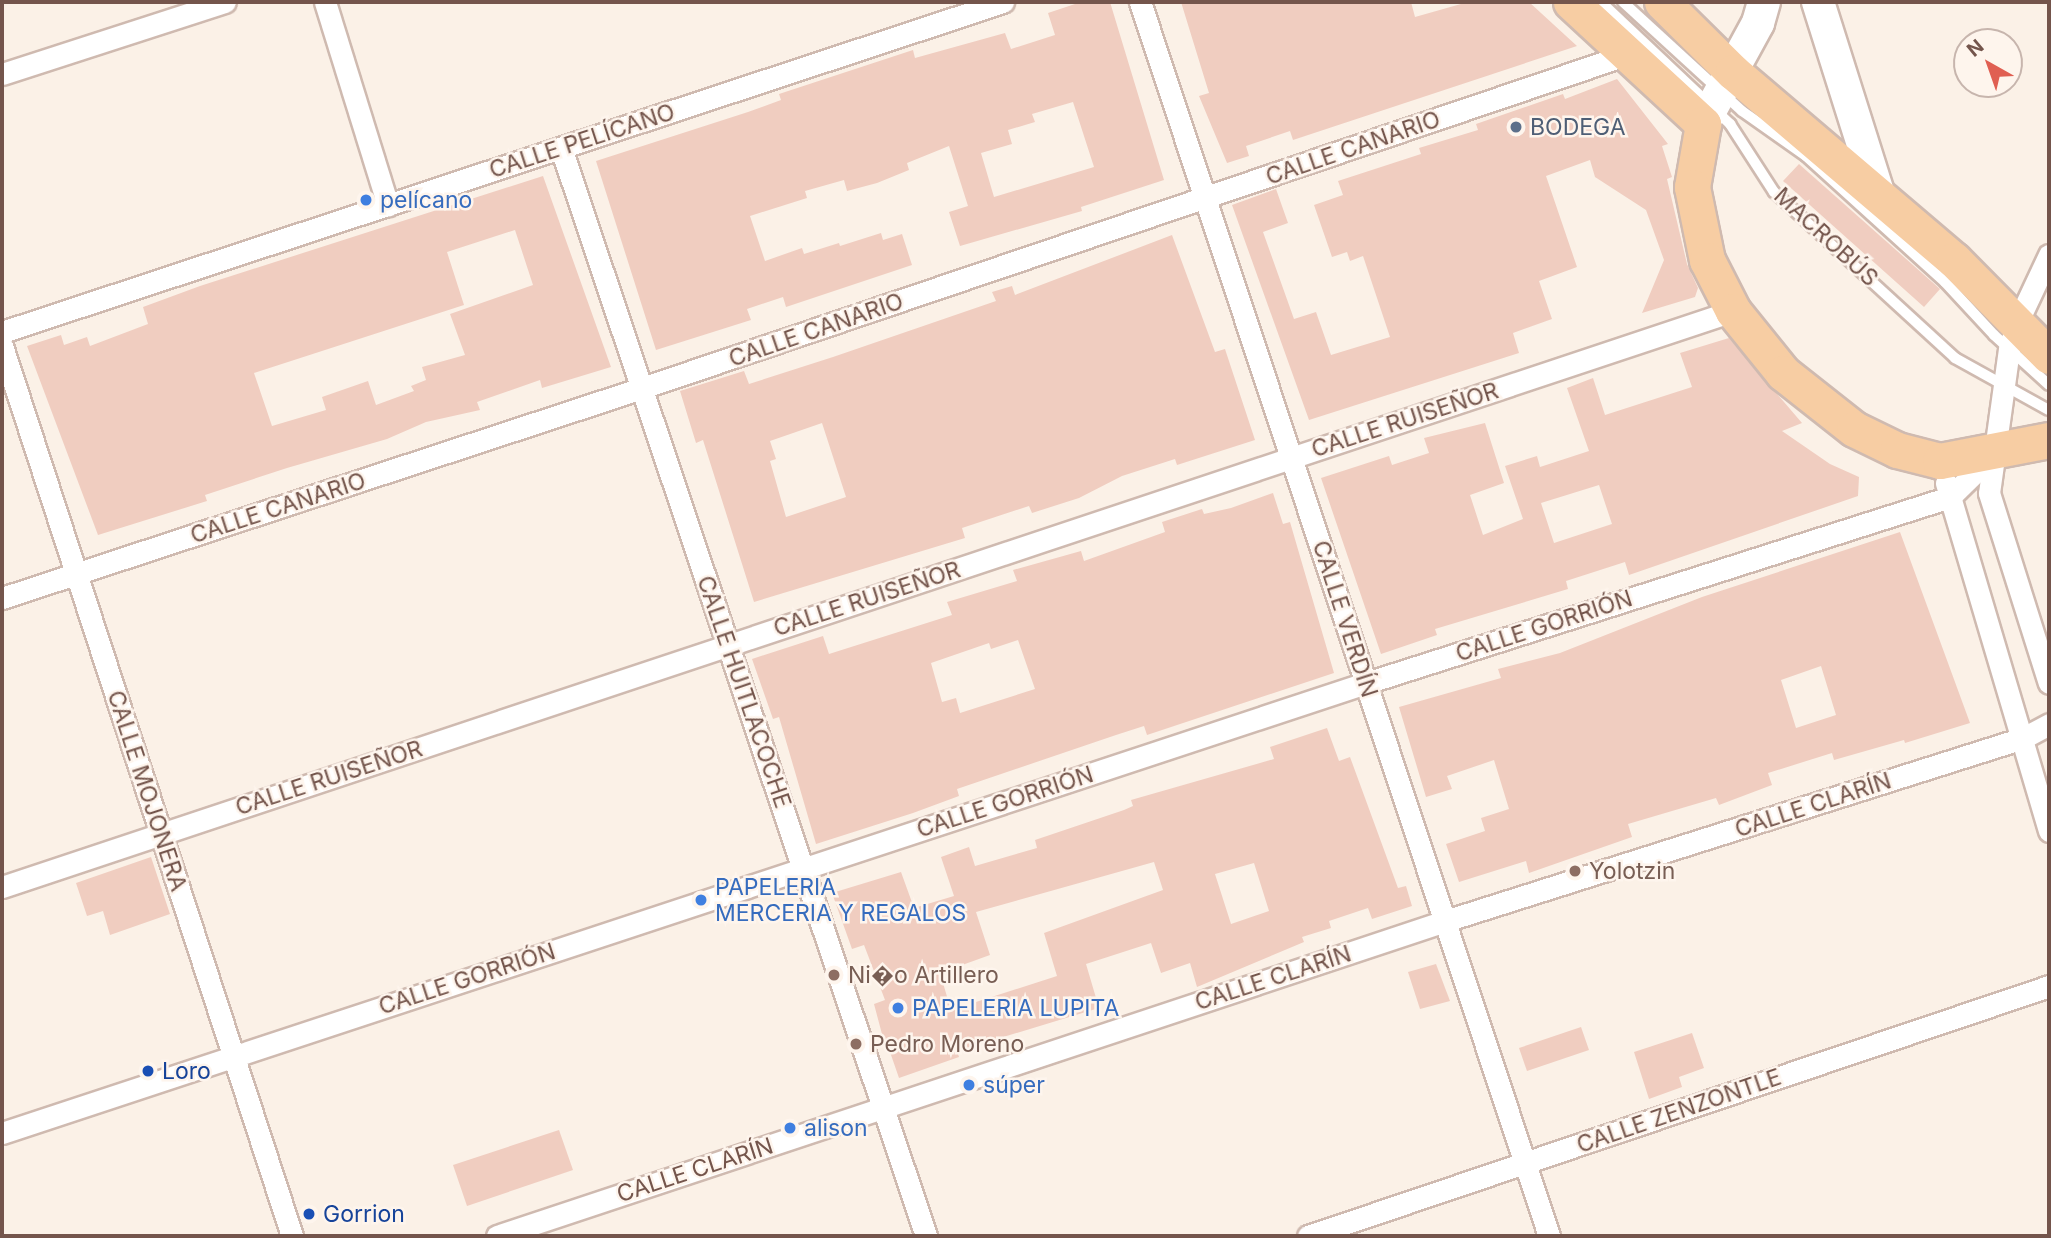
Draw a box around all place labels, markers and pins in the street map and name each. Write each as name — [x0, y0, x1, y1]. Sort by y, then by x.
place label: BODEGA — [1530, 113, 1626, 141]
marker: BODEGA — [1508, 119, 1524, 135]
place label: pelícano — [380, 186, 472, 214]
marker: pelícano — [358, 192, 374, 208]
place label: Yolotzin — [1589, 857, 1675, 885]
marker: Yolotzin — [1567, 863, 1583, 879]
place label: PAPELERIA MERCERIA Y REGALOS — [715, 873, 966, 927]
marker: PAPELERIA MERCERIA Y REGALOS — [693, 892, 709, 908]
place label: Ni�o Artillero — [848, 961, 999, 989]
marker: Ni�o Artillero — [826, 967, 842, 983]
place label: PAPELERIA LUPITA — [912, 994, 1119, 1022]
marker: PAPELERIA LUPITA — [890, 1000, 906, 1016]
place label: Pedro Moreno — [870, 1030, 1024, 1058]
marker: Pedro Moreno — [848, 1036, 864, 1052]
place label: Loro — [162, 1057, 211, 1085]
marker: Loro — [140, 1063, 156, 1079]
place label: súper — [983, 1071, 1045, 1099]
marker: súper — [961, 1077, 977, 1093]
place label: alison — [804, 1114, 868, 1142]
marker: alison — [782, 1120, 798, 1136]
place label: Gorrion — [323, 1200, 405, 1228]
marker: Gorrion — [301, 1206, 317, 1222]

